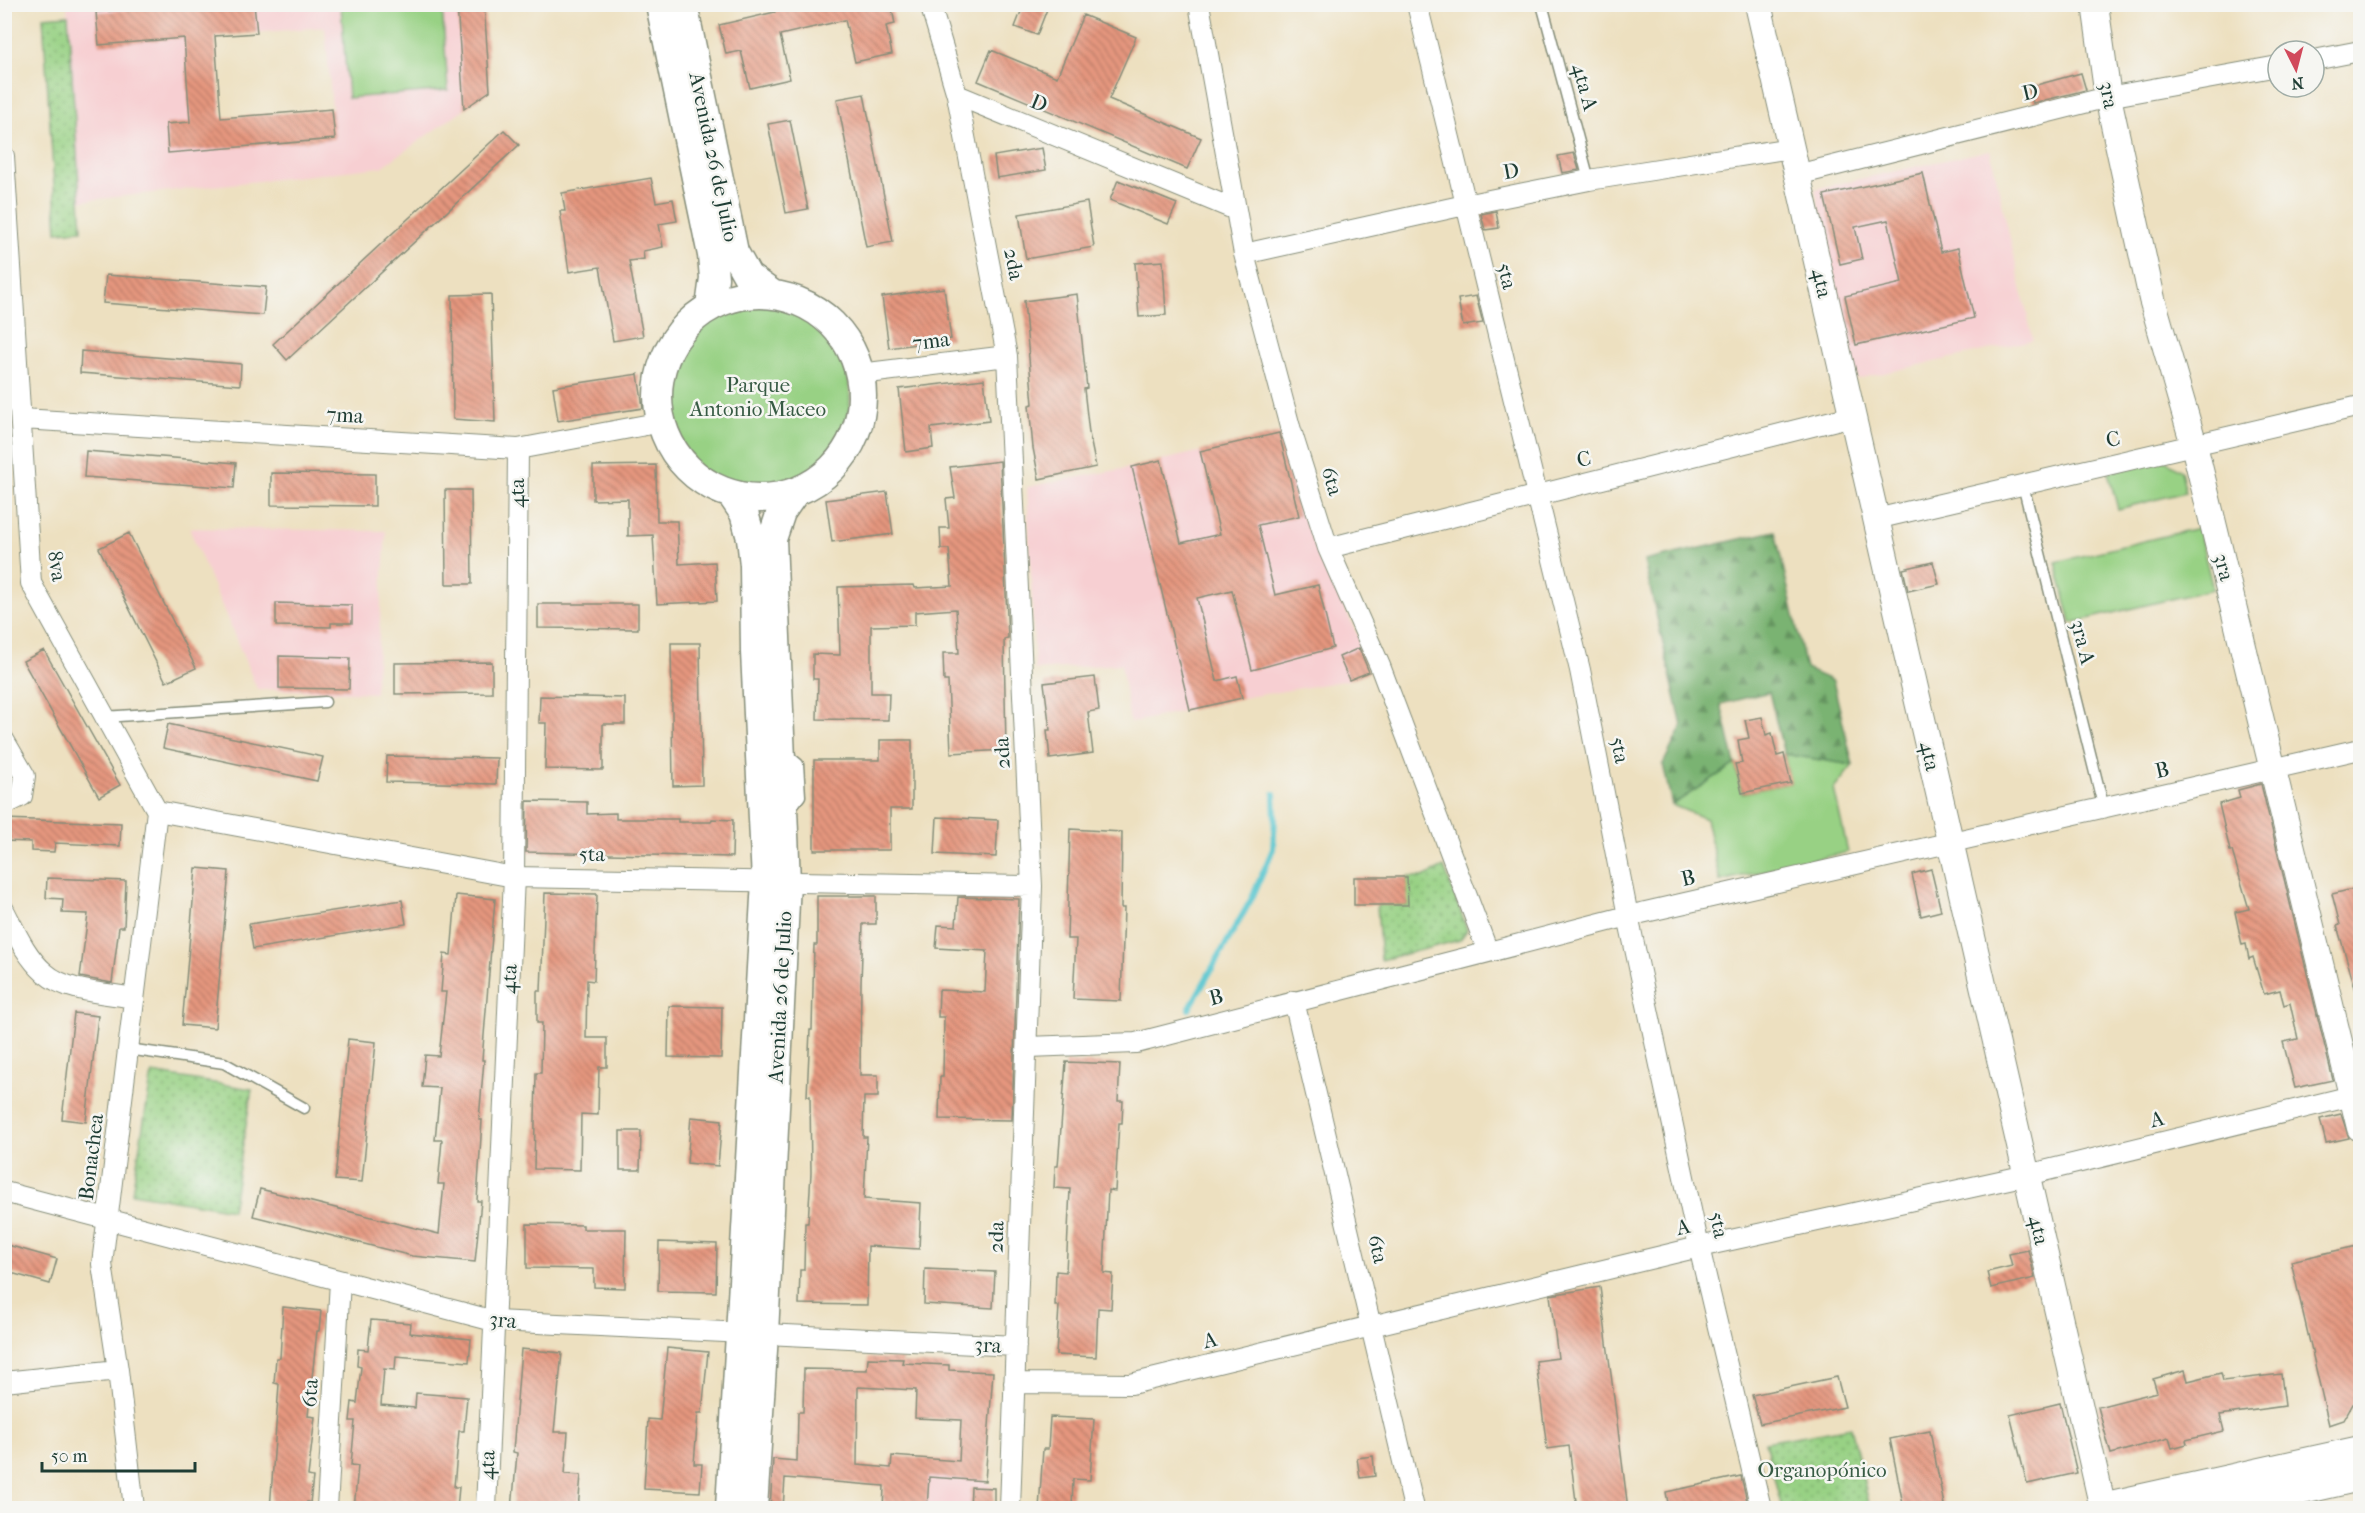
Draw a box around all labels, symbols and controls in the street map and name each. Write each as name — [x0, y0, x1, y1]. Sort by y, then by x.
north arrow — [2266, 39, 2326, 99]
street label: 4ta A — [1567, 61, 1603, 114]
street label: Avenida 26 de Julio — [684, 69, 744, 244]
text: N — [2290, 73, 2305, 94]
street label: D — [2019, 78, 2041, 106]
street label: 3ra — [2095, 79, 2123, 111]
street label: D — [1027, 89, 1051, 117]
street label: D — [1501, 158, 1521, 184]
street label: 2da — [999, 246, 1029, 282]
street label: 5ta — [1492, 260, 1522, 292]
street label: 4ta — [1807, 266, 1837, 300]
street label: 7ma — [911, 327, 951, 355]
park label: Parque Antonio Maceo — [689, 373, 826, 421]
street label: 7ma — [326, 402, 365, 428]
street label: C — [2103, 426, 2123, 452]
street label: C — [1574, 446, 1594, 472]
street label: 6ta — [1316, 464, 1348, 498]
street label: 4ta — [505, 478, 529, 508]
street label: 8va — [43, 549, 72, 583]
street label: 3ra — [2209, 551, 2239, 583]
street label: 3ra A — [2066, 617, 2100, 667]
street label: 5ta — [1606, 735, 1634, 765]
street label: 2da — [989, 736, 1015, 770]
street label: 4ta — [1915, 739, 1945, 773]
street label: B — [2153, 757, 2171, 783]
street label: 5ta — [579, 842, 606, 866]
street label: B — [1679, 865, 1697, 891]
street label: Avenida 26 de Julio — [763, 910, 796, 1085]
street label: 4ta — [496, 963, 522, 994]
street label: B — [1206, 984, 1226, 1010]
street label: A — [2147, 1106, 2167, 1133]
street label: Bonachea — [74, 1112, 108, 1202]
street label: 5ta — [1705, 1210, 1734, 1241]
street label: 4ta — [2024, 1213, 2054, 1247]
street label: A — [1673, 1214, 1693, 1240]
street label: 2da — [983, 1220, 1009, 1253]
street label: 6ta — [1363, 1232, 1393, 1266]
street label: 3ra — [488, 1307, 518, 1333]
street label: A — [1200, 1327, 1220, 1354]
street label: 3ra — [974, 1332, 1003, 1358]
street label: 6ta — [297, 1378, 323, 1408]
scale bar — [42, 1435, 195, 1473]
text: 50 m — [51, 1446, 88, 1467]
street label: 4ta — [474, 1450, 500, 1480]
park label: Organopónico — [1757, 1458, 1887, 1482]

